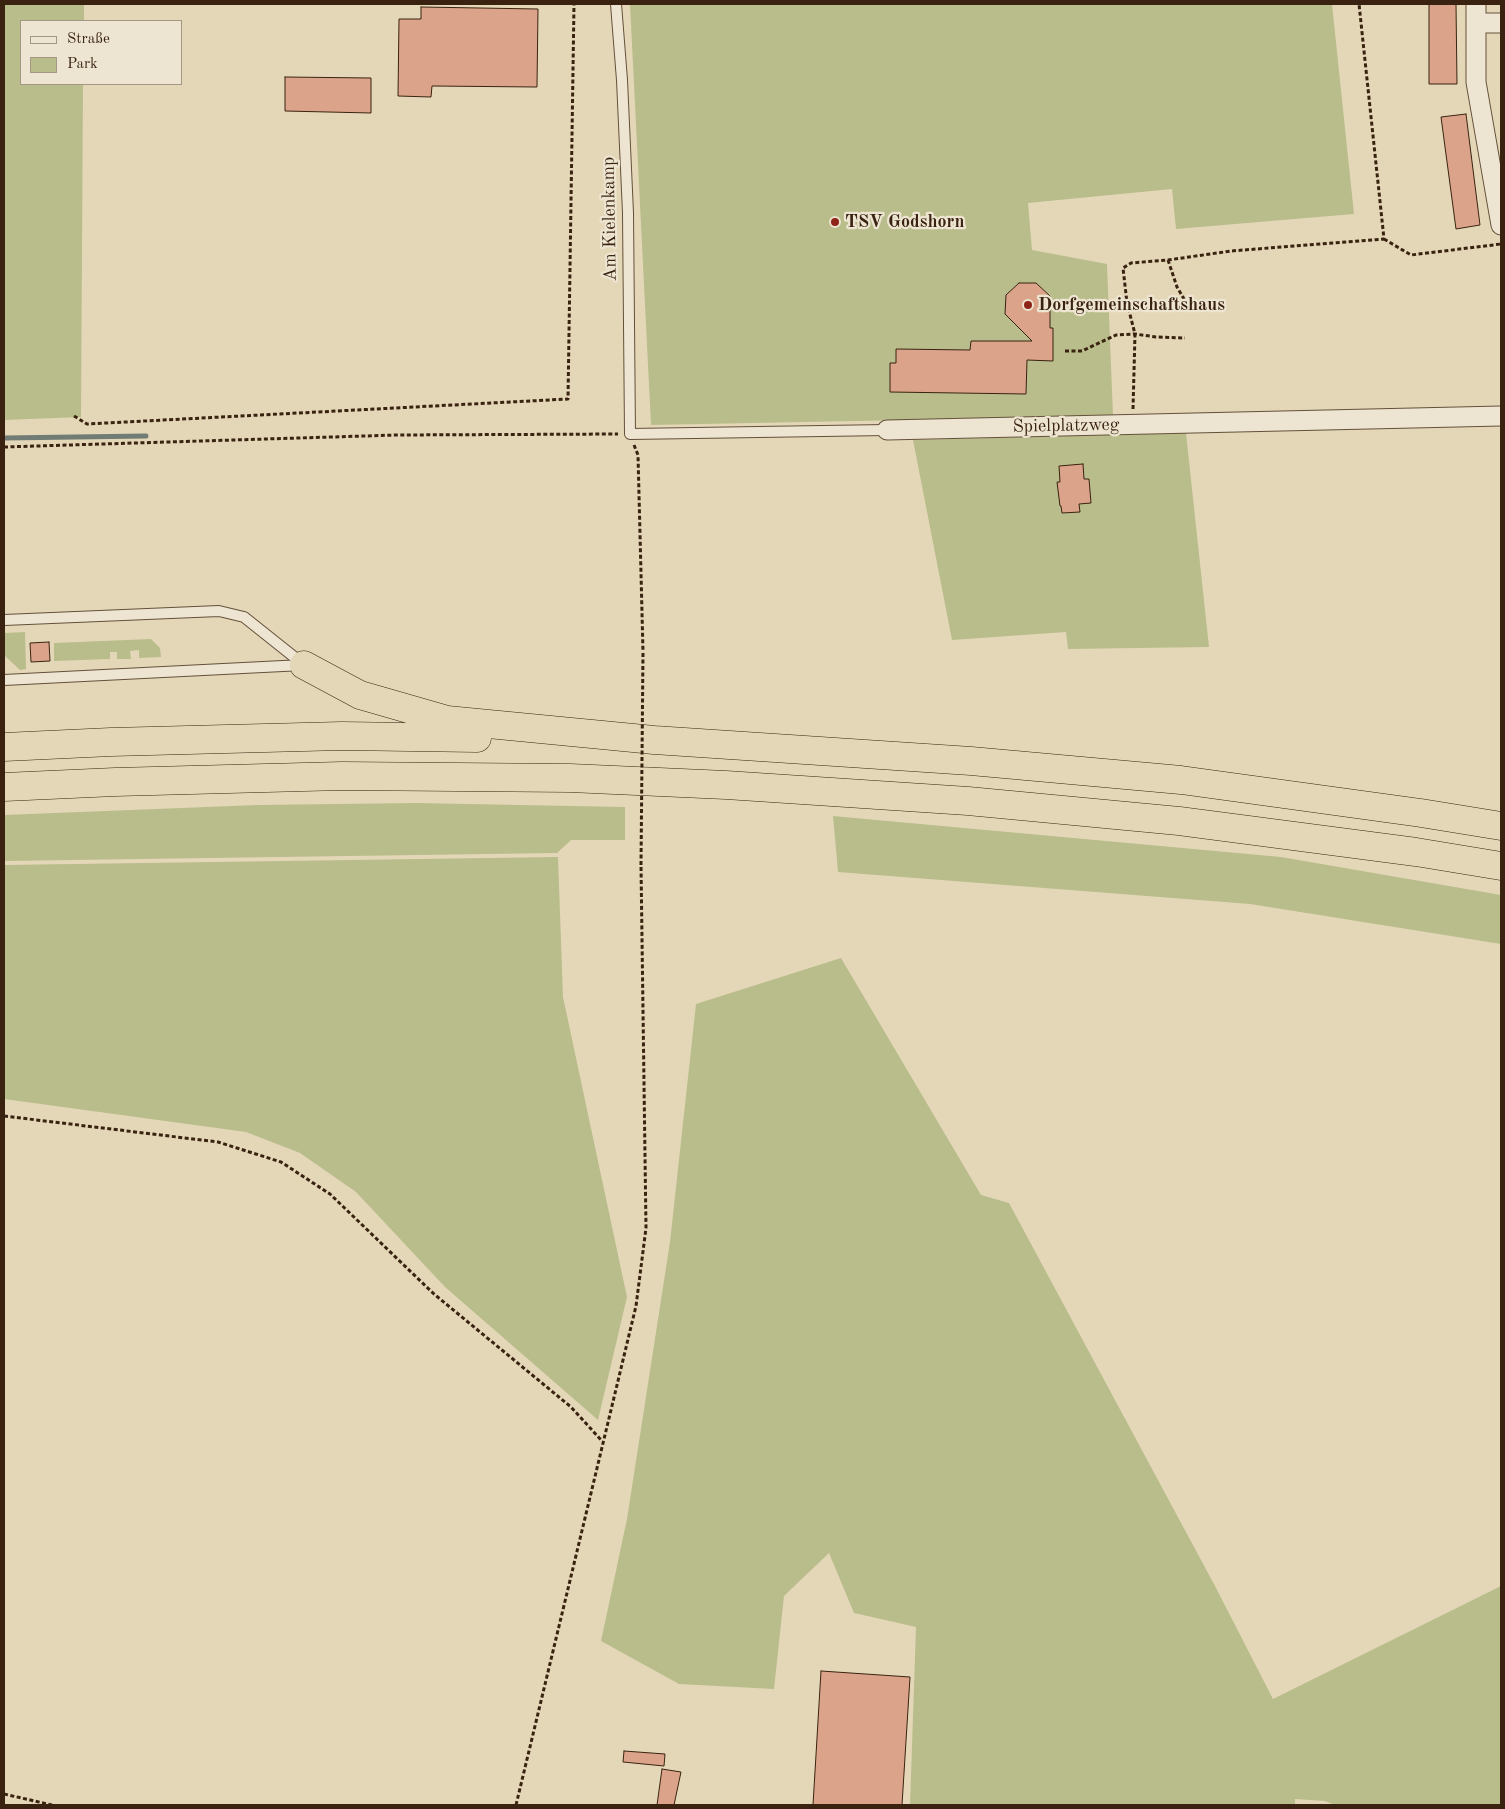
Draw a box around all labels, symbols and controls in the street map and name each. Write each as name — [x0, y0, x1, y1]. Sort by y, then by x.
legend — [20, 20, 182, 85]
text: Straße — [67, 32, 110, 47]
text: Park — [67, 57, 98, 72]
street label: Am Kielenkamp — [598, 157, 622, 281]
place label: TSV Godshorn — [845, 211, 964, 233]
marker: TSV Godshorn — [829, 216, 841, 228]
place label: Dorfgemeinschaftshaus — [1038, 294, 1225, 316]
marker: Dorfgemeinschaftshaus — [1022, 299, 1034, 311]
street label: Spielplatzweg — [1012, 414, 1120, 438]

